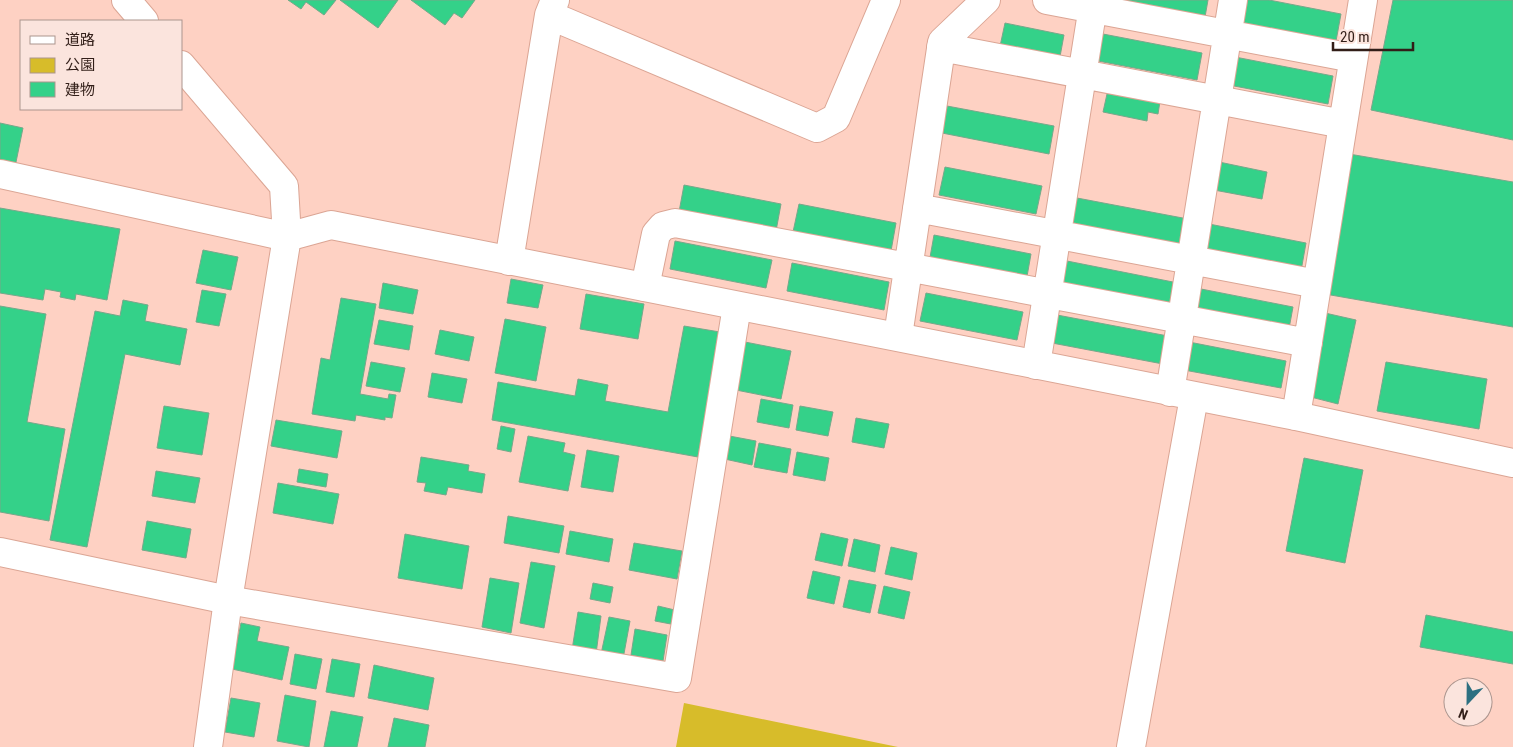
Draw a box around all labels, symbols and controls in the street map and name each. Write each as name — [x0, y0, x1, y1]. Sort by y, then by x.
legend — [20, 20, 182, 110]
scale bar — [1333, 20, 1413, 52]
text: 20 m — [1340, 28, 1370, 46]
text: 道路 — [65, 31, 95, 49]
text: 公園 — [65, 56, 95, 74]
text: 建物 — [65, 81, 95, 99]
north arrow — [1443, 677, 1493, 727]
text: N — [1456, 705, 1470, 723]

